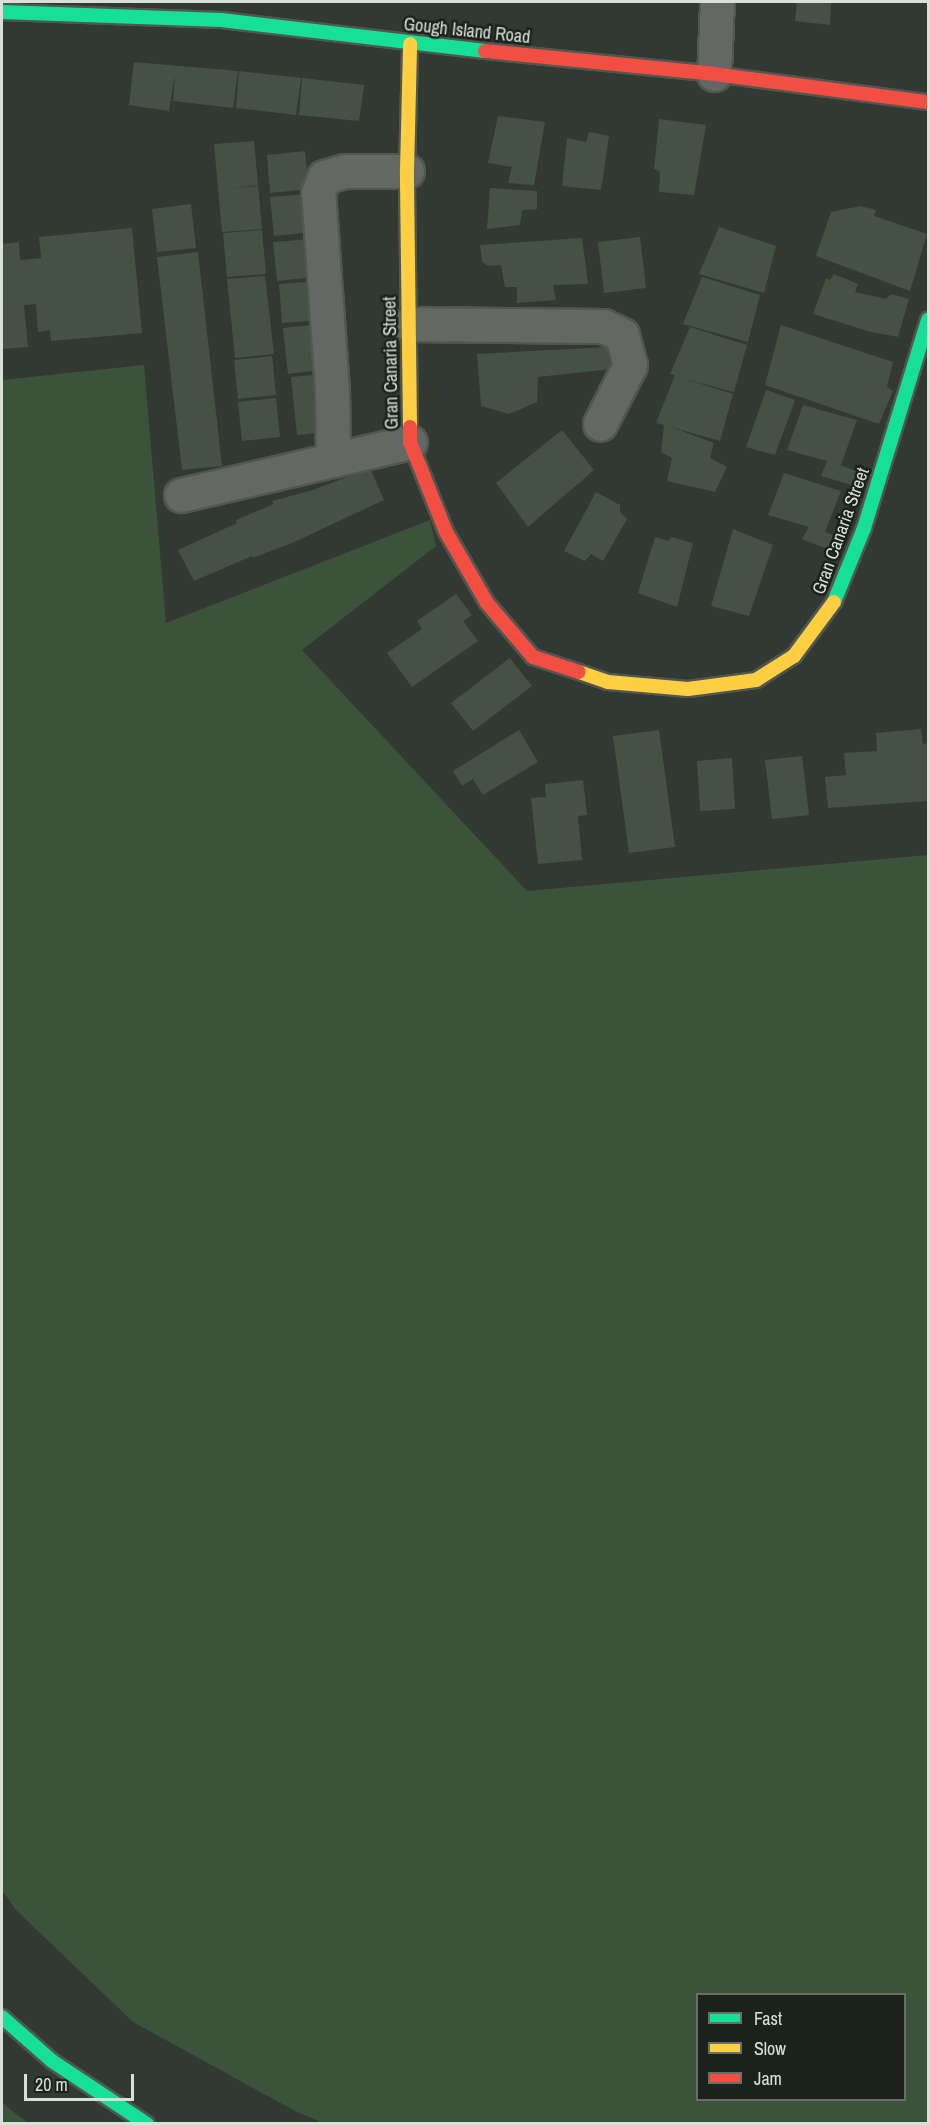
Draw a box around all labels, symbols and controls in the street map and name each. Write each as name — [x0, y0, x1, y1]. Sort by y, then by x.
street label: Gough Island Road — [403, 14, 531, 48]
street label: Gran Canaria Street — [379, 296, 403, 430]
street label: Gran Canaria Street — [808, 465, 874, 597]
legend — [696, 1993, 906, 2101]
text: Fast — [754, 2006, 782, 2031]
text: Slow — [754, 2036, 786, 2061]
scale bar — [27, 2062, 136, 2100]
text: Jam — [754, 2066, 782, 2091]
text: 20 m — [35, 2072, 68, 2097]

